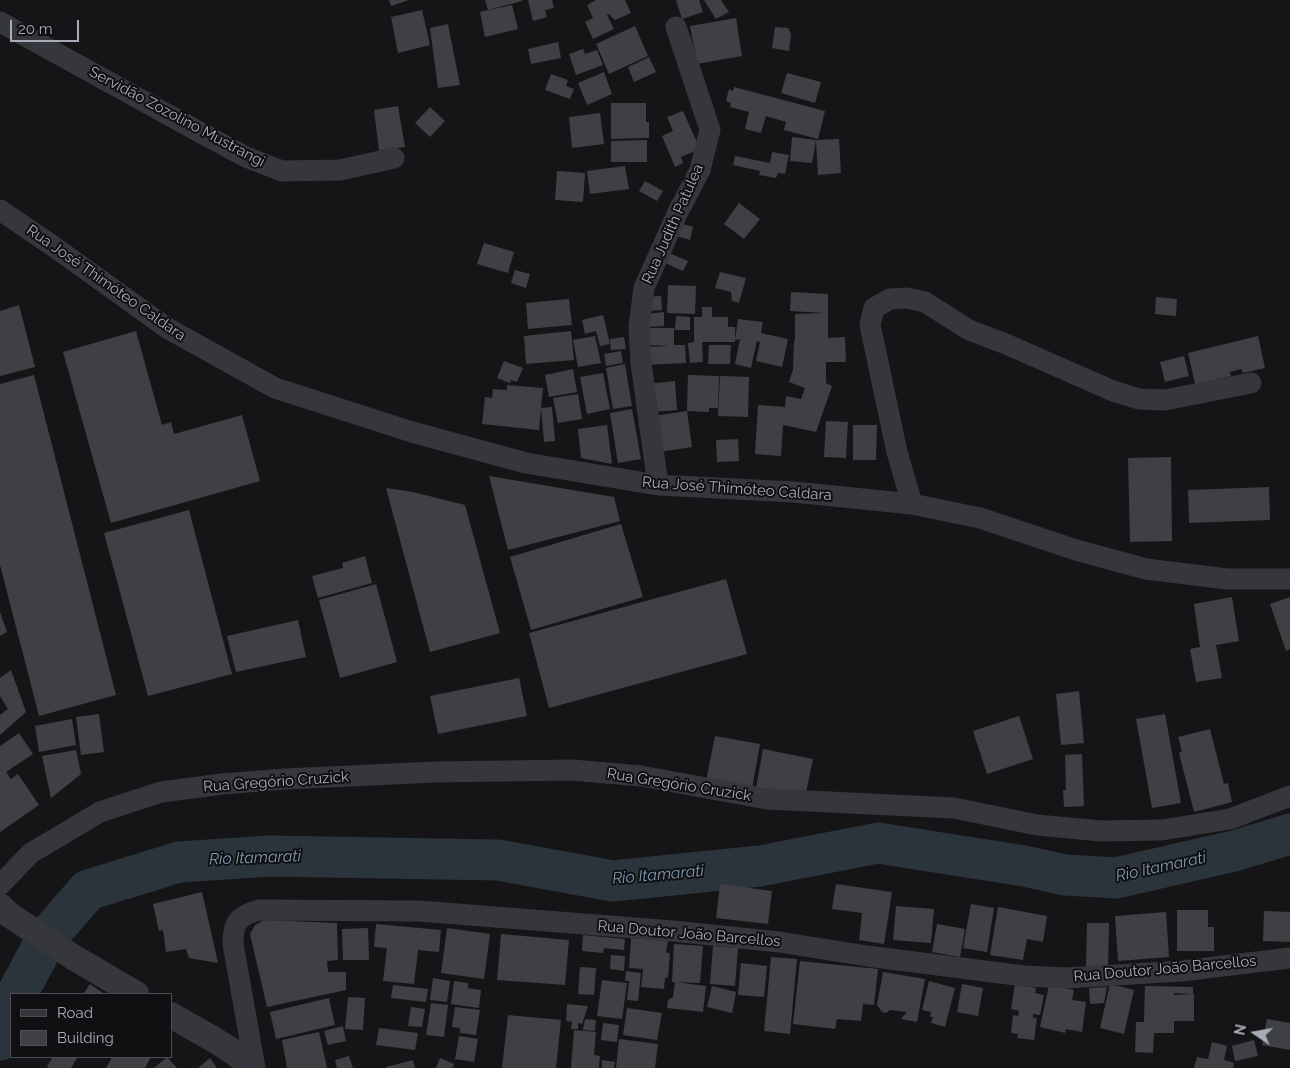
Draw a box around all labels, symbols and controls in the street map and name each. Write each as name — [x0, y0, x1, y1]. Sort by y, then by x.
scale bar — [12, 10, 81, 42]
text: 20 m — [18, 20, 53, 38]
street label: Servidão Zozolino Mustrangi — [86, 63, 268, 171]
street label: Rua Judith Patulea — [639, 161, 707, 287]
street label: Rua José Thimóteo Caldara — [23, 221, 189, 345]
street label: Rua José Thimóteo Caldara — [642, 473, 832, 505]
street label: Rua Gregório Cruzick — [606, 765, 752, 805]
street label: Rua Gregório Cruzick — [203, 768, 349, 796]
water label: Rio Itamarati — [209, 847, 301, 869]
water label: Rio Itamarati — [1114, 848, 1208, 886]
water label: Rio Itamarati — [611, 861, 705, 889]
street label: Rua Doutor João Barcellos — [597, 917, 781, 951]
street label: Rua Doutor João Barcellos — [1073, 952, 1257, 986]
legend — [10, 993, 172, 1058]
text: Road — [57, 1004, 93, 1022]
north arrow — [1230, 1008, 1280, 1058]
text: N — [1231, 1023, 1249, 1037]
text: Building — [57, 1029, 114, 1047]

